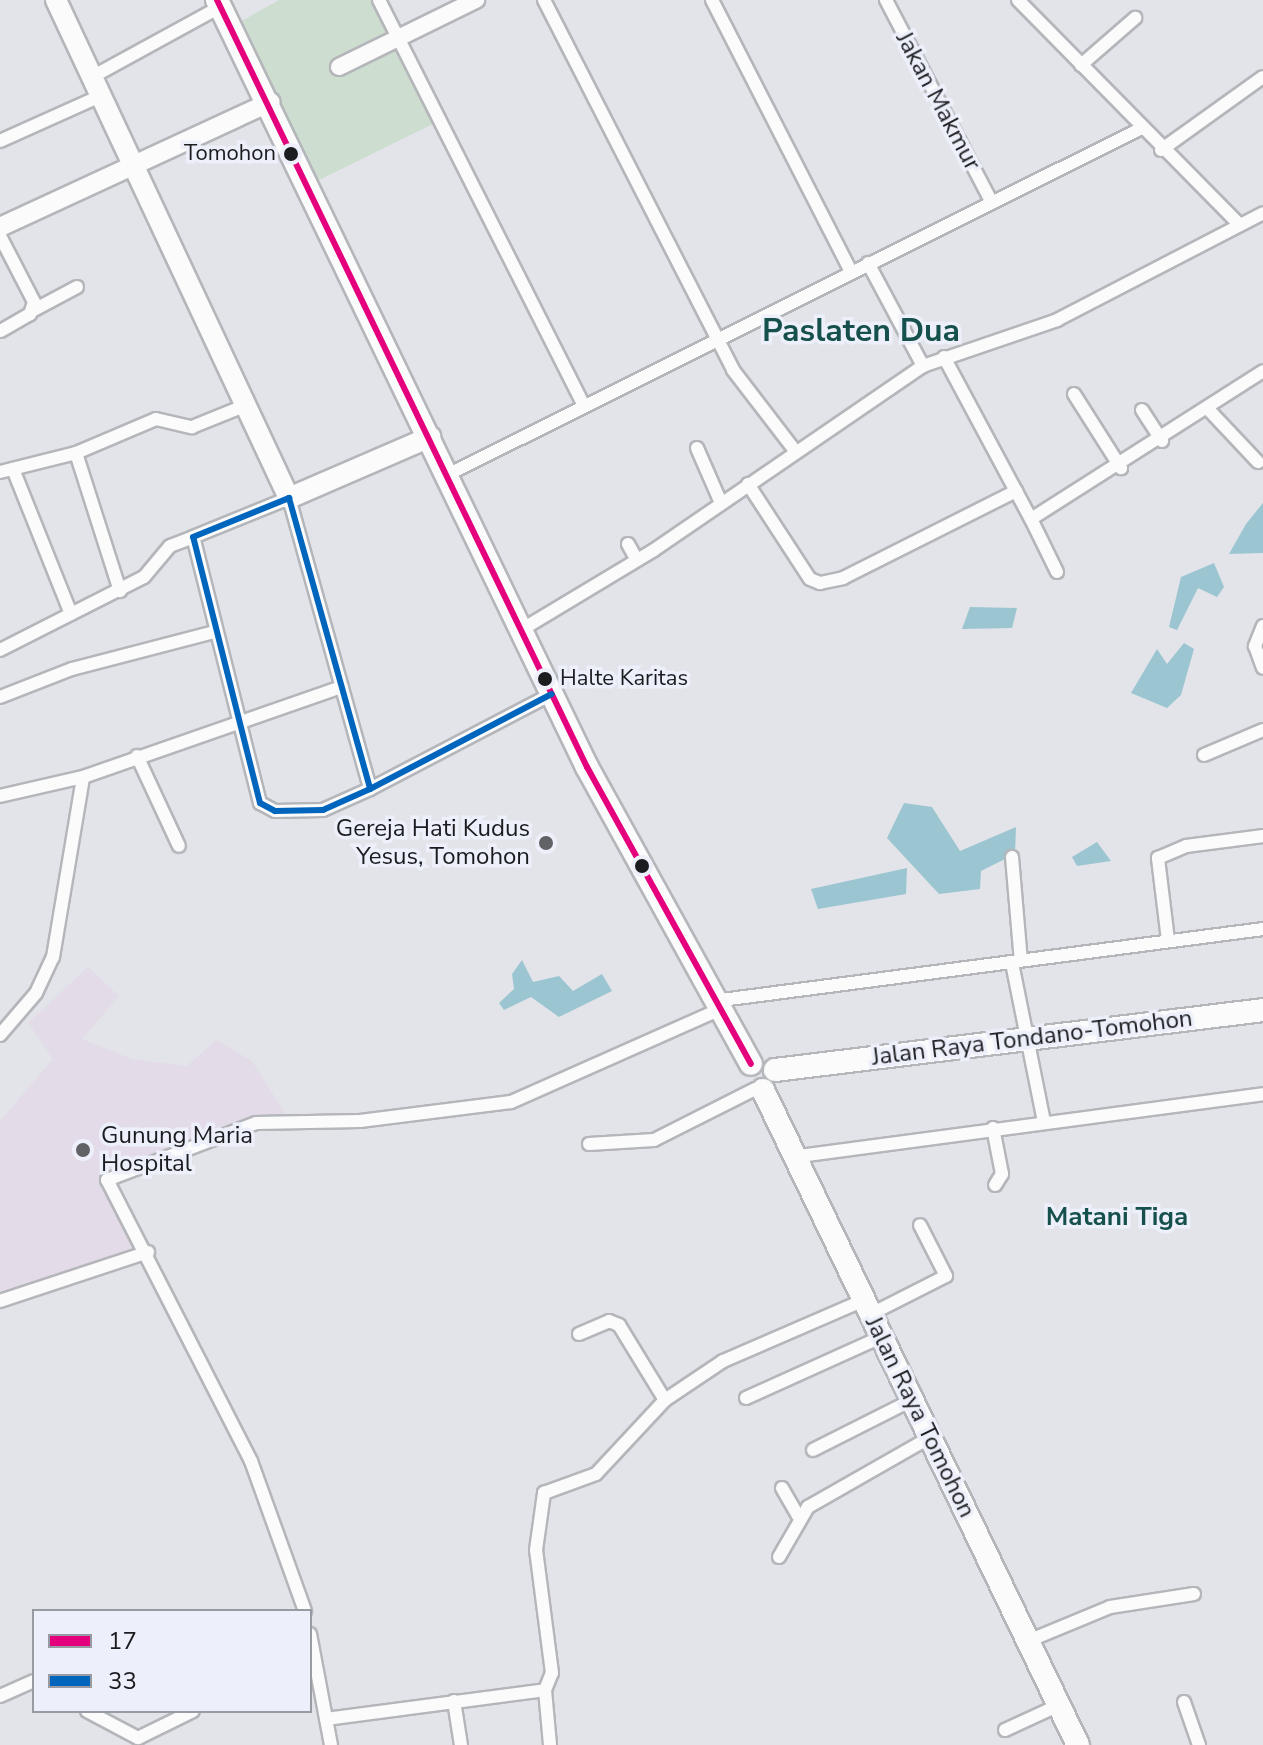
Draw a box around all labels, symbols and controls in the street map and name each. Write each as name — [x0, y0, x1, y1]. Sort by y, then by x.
street label: Jakan Makmur — [889, 27, 987, 175]
place label: Tomohon — [184, 141, 276, 167]
marker: Tomohon — [283, 146, 299, 162]
district label: Paslaten Dua — [762, 312, 960, 350]
place label: Halte Karitas — [560, 666, 688, 692]
marker: Halte Karitas — [537, 671, 553, 687]
place label: Gereja Hati Kudus Yesus, Tomohon — [336, 815, 530, 871]
marker: Gereja Hati Kudus Yesus, Tomohon — [537, 834, 555, 852]
unlabelled marker — [634, 858, 650, 874]
street label: Jalan Raya Tondano-Tomohon — [870, 1004, 1194, 1072]
place label: Gunung Maria Hospital — [101, 1122, 253, 1178]
marker: Gunung Maria Hospital — [72, 1139, 94, 1161]
district label: Matani Tiga — [1046, 1201, 1188, 1233]
street label: Jalan Raya Tomohon — [859, 1312, 981, 1522]
legend — [32, 1609, 312, 1713]
text: 17 — [108, 1625, 137, 1657]
text: 33 — [108, 1665, 137, 1697]

